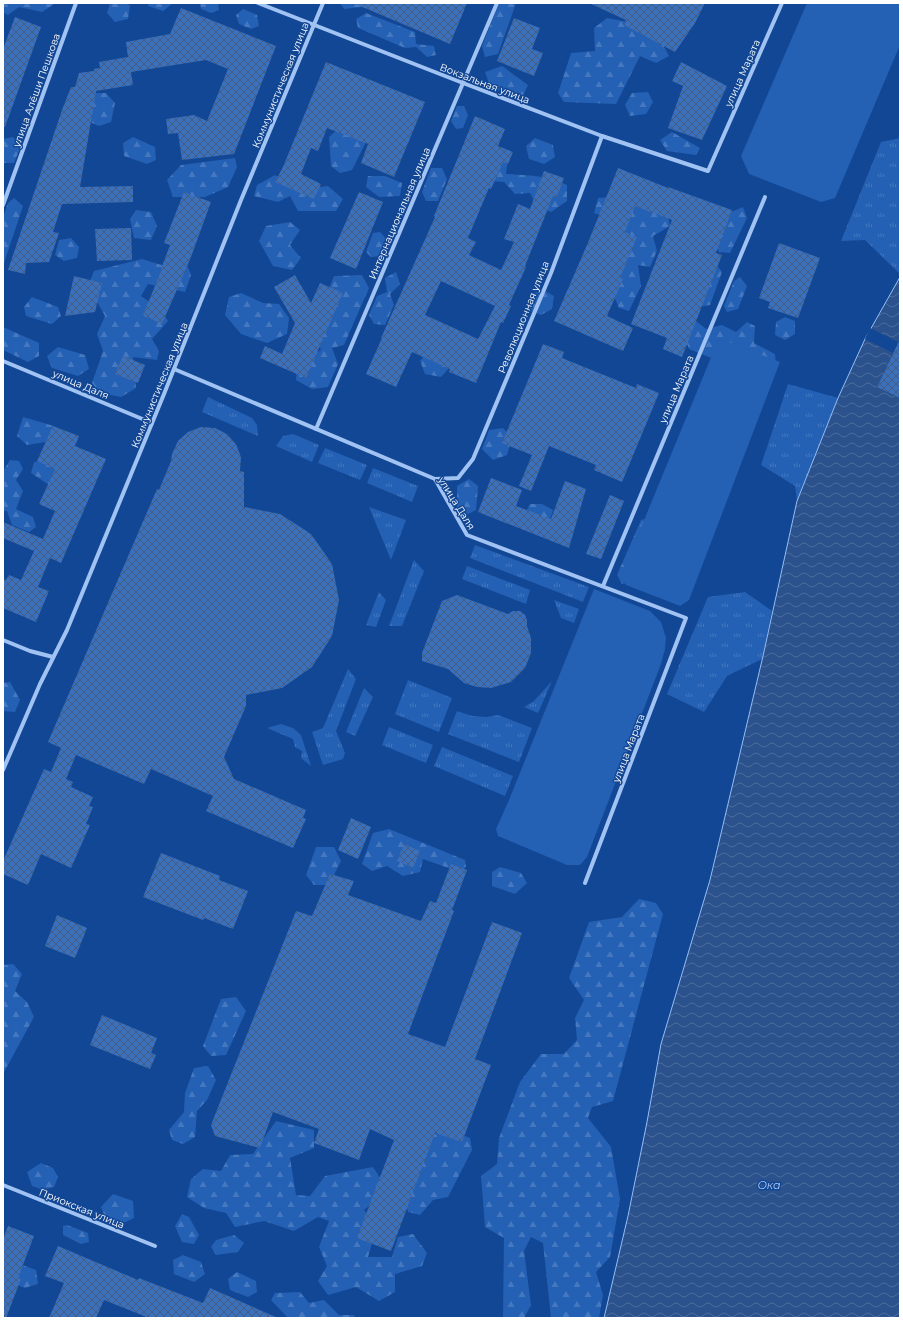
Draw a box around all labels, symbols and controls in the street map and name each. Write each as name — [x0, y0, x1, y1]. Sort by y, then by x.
street label: Коммунистическая улица — [249, 20, 312, 150]
street label: улица Алёши Пешкова — [9, 31, 63, 150]
street label: улица Марата — [721, 37, 763, 110]
street label: Вокзальная улица — [438, 60, 532, 107]
street label: Интернациональная улица — [366, 145, 433, 281]
street label: Революционная улица — [495, 259, 552, 375]
street label: Коммунистическая улица — [128, 320, 191, 450]
street label: улица Марата — [656, 353, 697, 426]
street label: улица Даля — [50, 366, 111, 402]
street label: улица Даля — [435, 474, 478, 532]
street label: улица Марата — [609, 712, 648, 785]
water label: Ока — [757, 1178, 781, 1192]
street label: Приокская улица — [37, 1185, 126, 1232]

